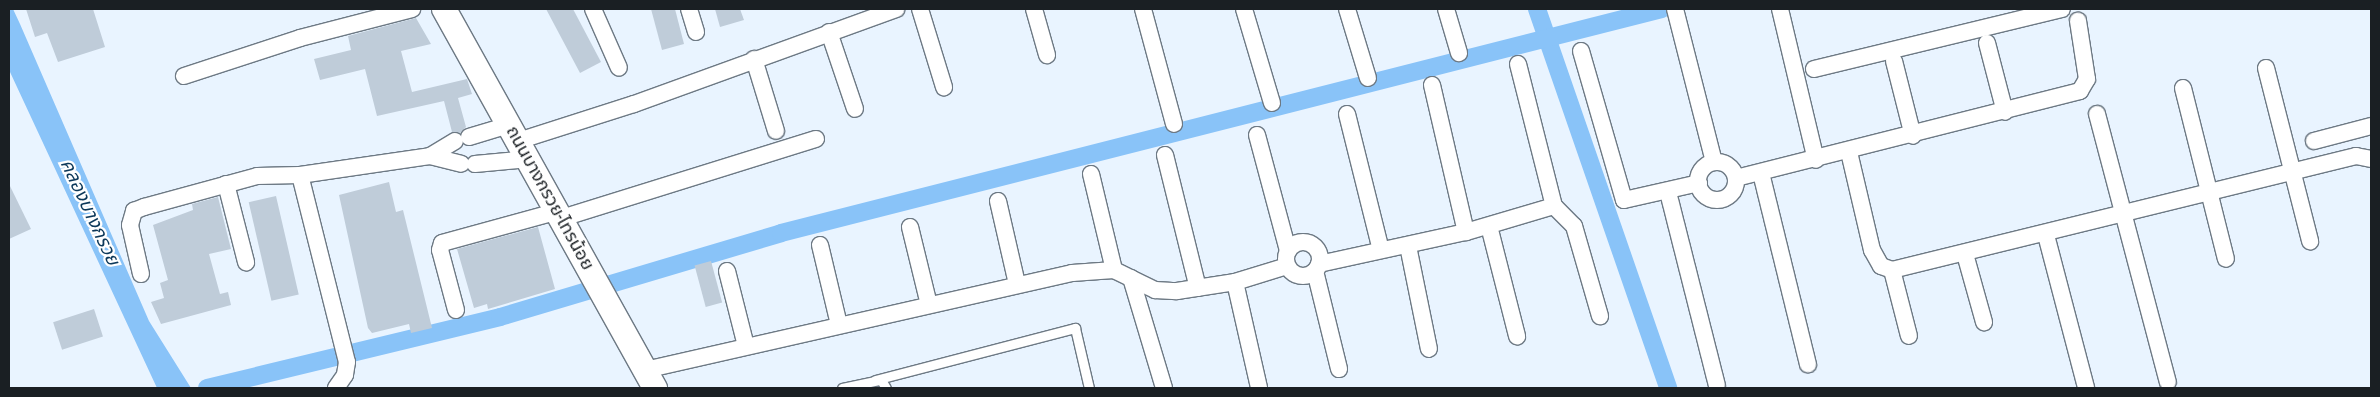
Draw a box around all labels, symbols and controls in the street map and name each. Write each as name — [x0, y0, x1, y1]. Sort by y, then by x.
street label: ถนนบางกรวย-ไทรน้อย — [501, 122, 599, 274]
water label: คลองบางกรวย — [56, 155, 124, 269]

